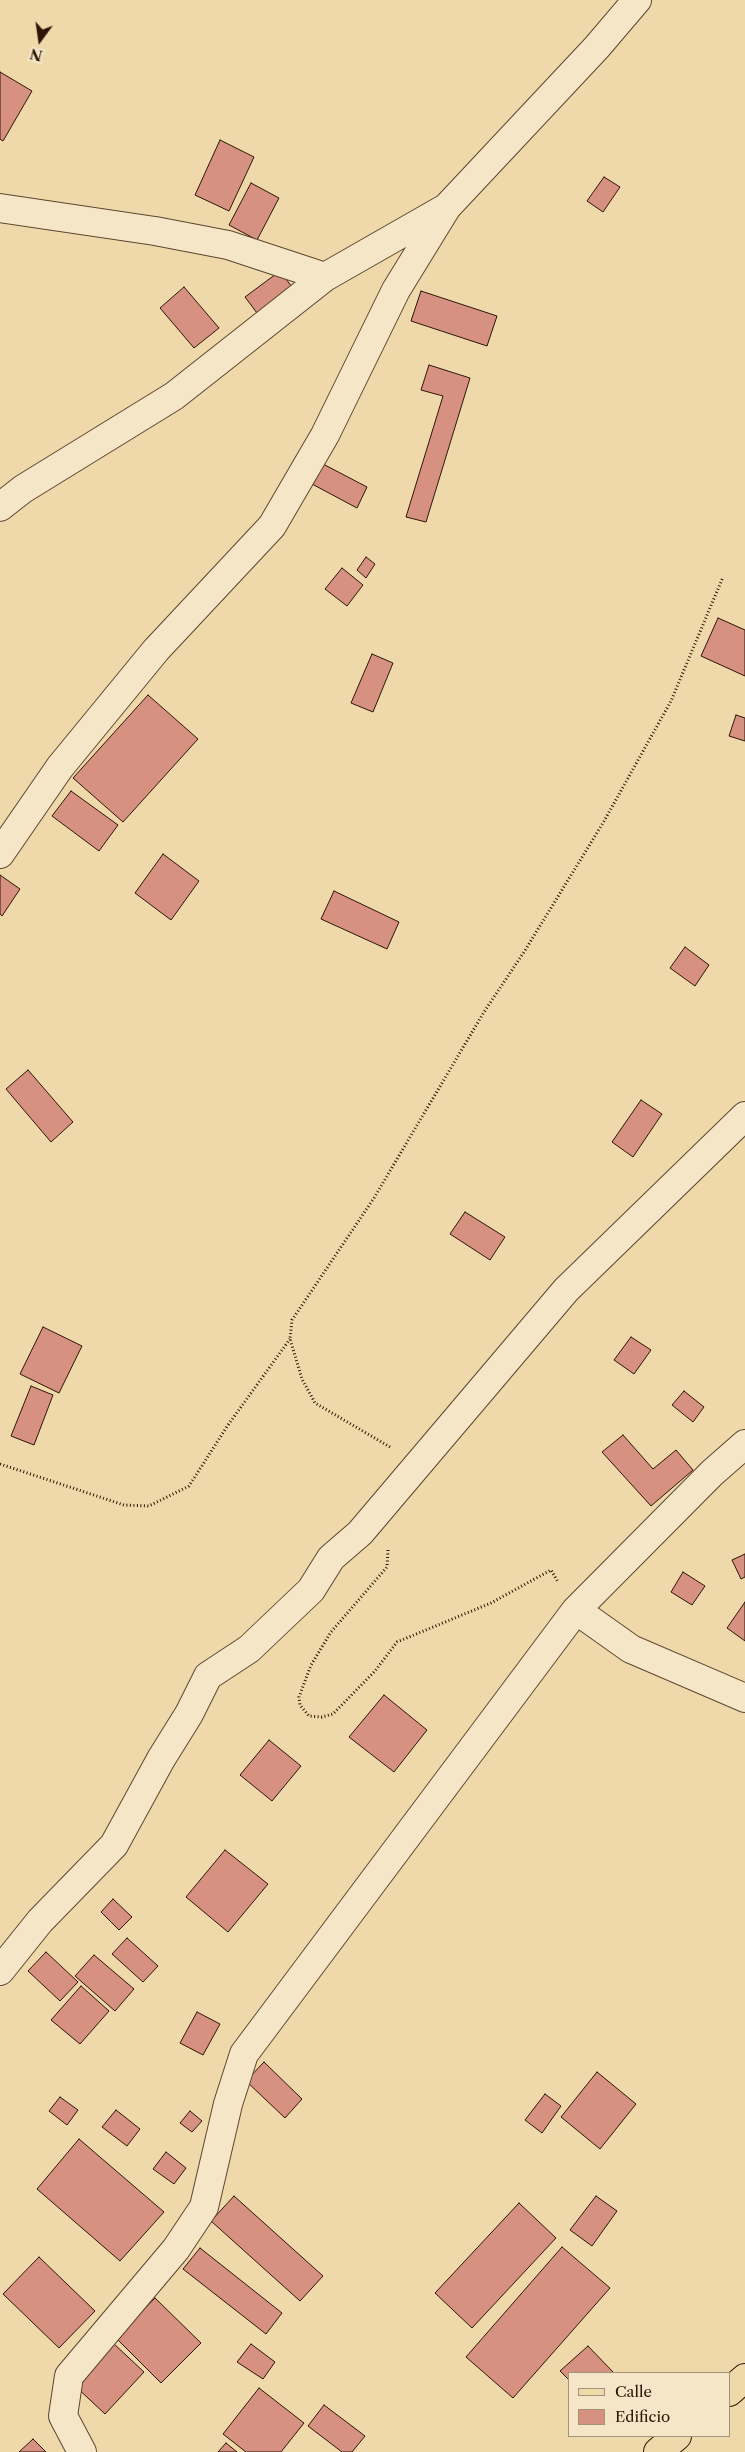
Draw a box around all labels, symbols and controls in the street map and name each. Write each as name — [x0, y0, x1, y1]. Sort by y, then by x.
north arrow — [15, 15, 65, 65]
text: N — [28, 44, 44, 65]
legend — [568, 2372, 730, 2437]
text: Calle — [615, 2382, 652, 2401]
text: Edificio — [615, 2407, 670, 2426]

